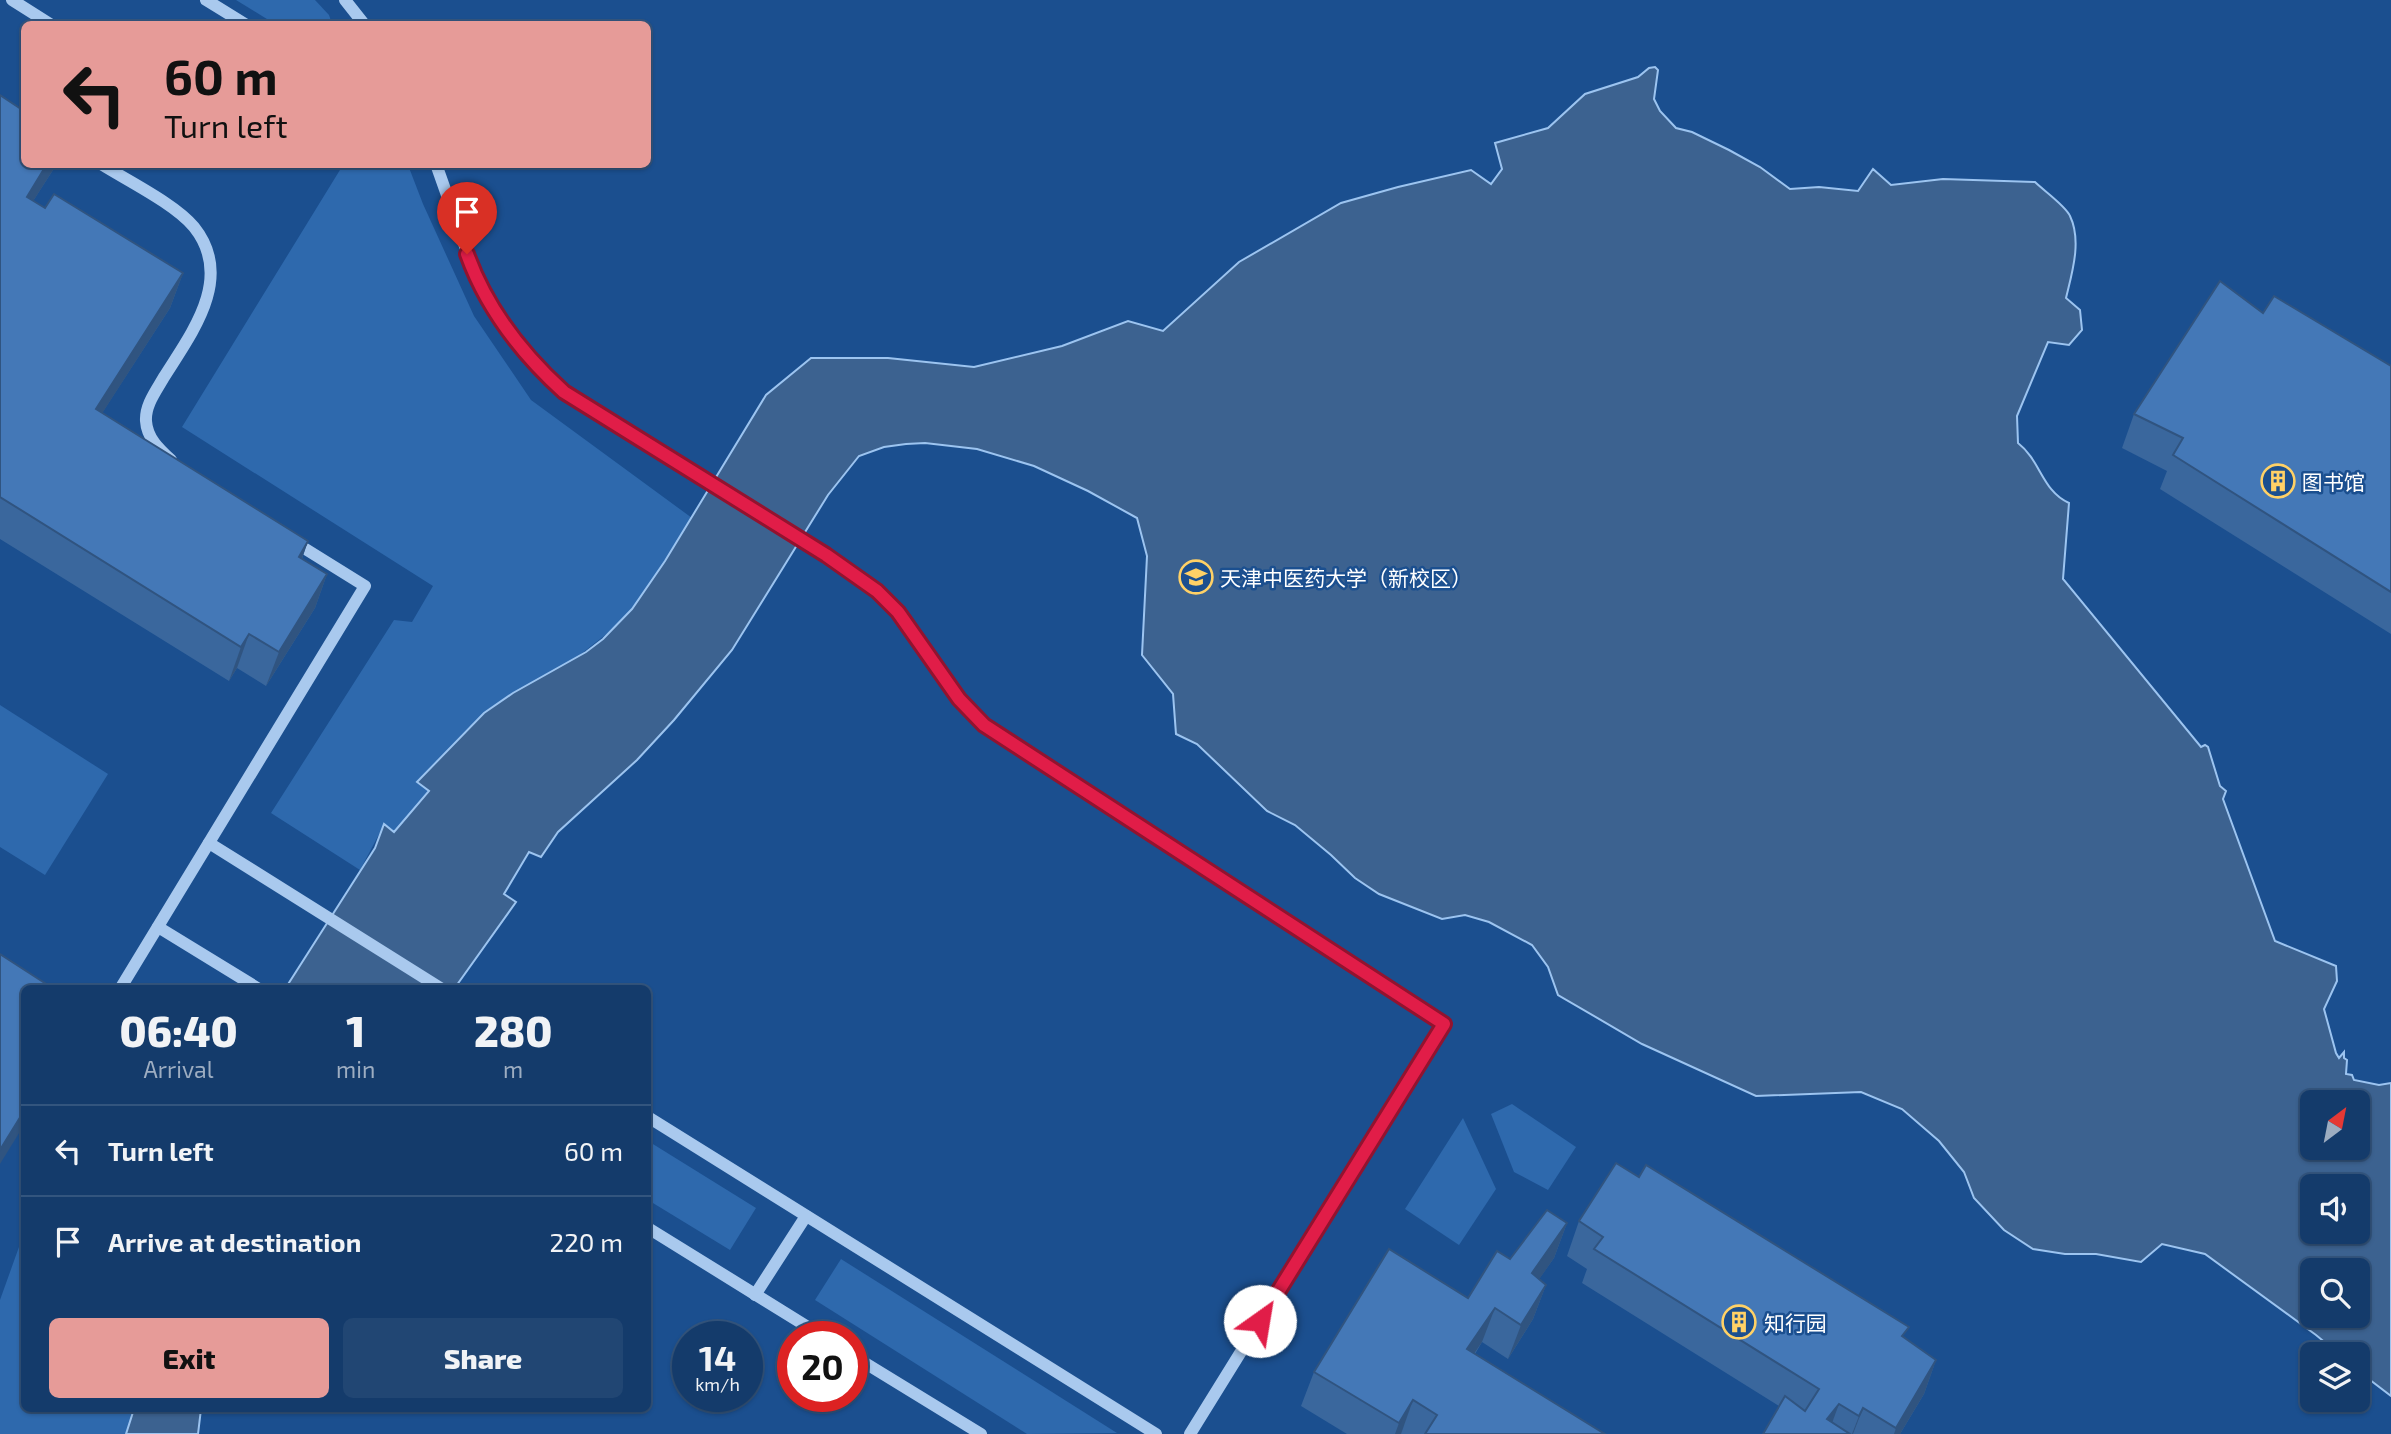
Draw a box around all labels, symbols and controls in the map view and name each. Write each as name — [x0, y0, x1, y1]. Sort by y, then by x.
text: 60 m — [164, 46, 278, 105]
icon: left — [49, 49, 140, 140]
text: Turn left — [164, 106, 288, 144]
pin — [437, 182, 497, 254]
icon: arrive — [448, 193, 486, 231]
building icon: 图书馆 — [2259, 462, 2297, 500]
place label: 图书馆 — [2302, 469, 2365, 494]
school or university icon: 天津中医药大学（新校区） — [1177, 558, 1215, 596]
place label: 天津中医药大学（新校区） — [1220, 565, 1472, 590]
text: 06:40 — [120, 1005, 238, 1055]
text: 1 — [346, 1005, 365, 1055]
text: 280 — [474, 1005, 552, 1055]
text: Arrival — [144, 1055, 214, 1083]
text: min — [336, 1055, 375, 1083]
text: m — [503, 1055, 523, 1083]
north arrow — [2300, 1090, 2370, 1160]
map controls — [2300, 1090, 2370, 1412]
icon: left — [49, 1132, 87, 1170]
text: Turn left — [108, 1135, 214, 1166]
text: 60 m — [564, 1135, 623, 1166]
button: sound — [2300, 1174, 2370, 1244]
icon: arrive — [49, 1223, 87, 1261]
text: Arrive at destination — [108, 1226, 361, 1257]
text: 220 m — [550, 1226, 623, 1257]
button: search — [2300, 1258, 2370, 1328]
position arrow — [1223, 1284, 1297, 1358]
building icon: 知行园 — [1720, 1303, 1758, 1341]
place label: 知行园 — [1764, 1310, 1827, 1335]
button: Exit — [49, 1318, 329, 1398]
button: Share — [343, 1318, 623, 1398]
speed limit sign: 20 — [777, 1321, 868, 1412]
text: 14 — [699, 1336, 736, 1378]
button: layers — [2300, 1342, 2370, 1412]
text: km/h — [695, 1373, 740, 1395]

